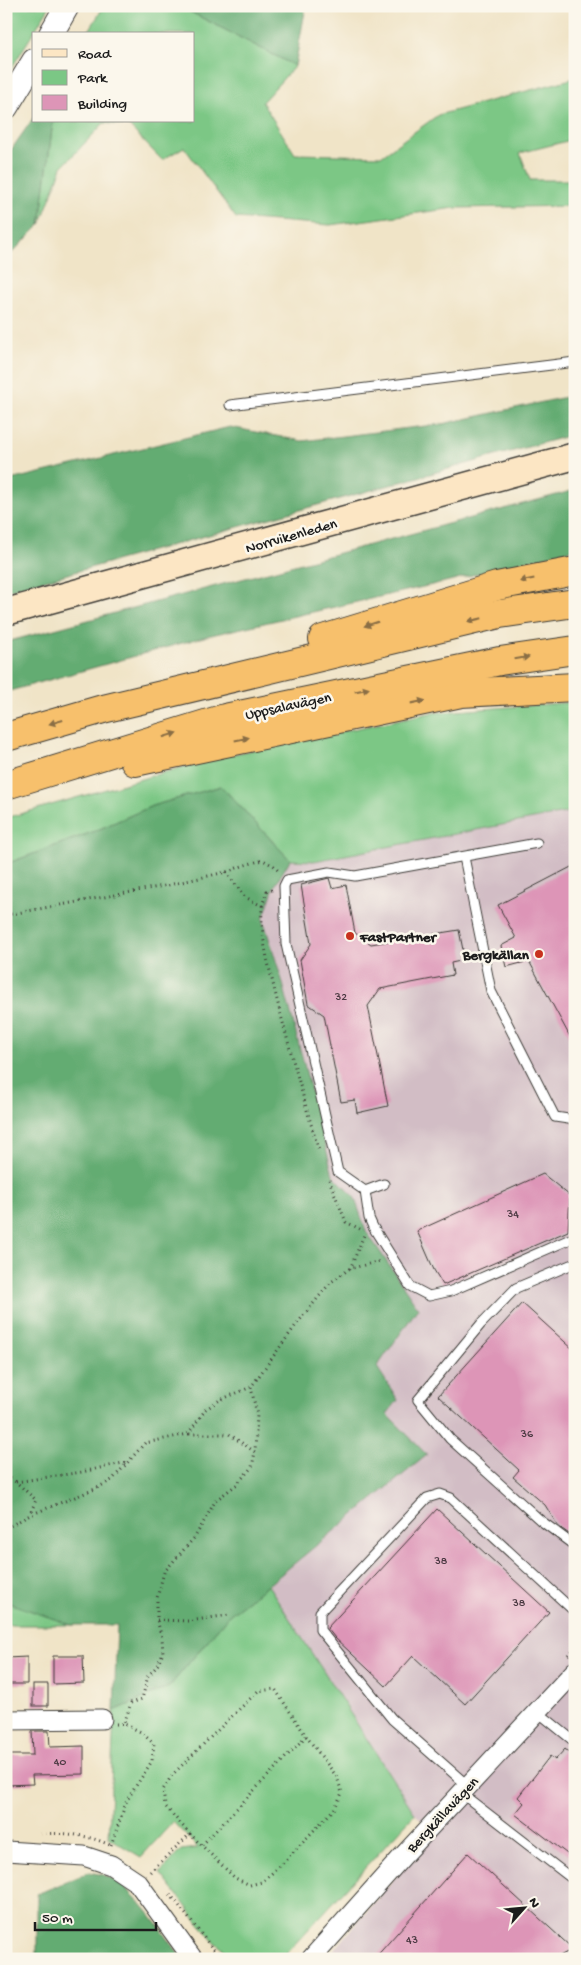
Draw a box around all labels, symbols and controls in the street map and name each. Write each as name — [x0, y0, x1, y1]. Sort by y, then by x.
legend — [32, 32, 195, 122]
text: Road — [78, 46, 112, 64]
text: Park — [77, 70, 108, 88]
text: Building — [77, 96, 127, 114]
street label: Norrvikenleden — [244, 515, 339, 559]
one-way arrow — [519, 577, 535, 585]
one-way arrow — [467, 616, 482, 624]
one-way arrow — [363, 621, 378, 629]
one-way arrow — [514, 654, 530, 662]
one-way arrow — [355, 686, 370, 694]
street label: Uppsalavägen — [244, 689, 333, 725]
one-way arrow — [411, 698, 426, 706]
one-way arrow — [48, 719, 63, 727]
one-way arrow — [163, 730, 178, 738]
one-way arrow — [235, 735, 251, 743]
place label: FastPartner — [359, 929, 438, 947]
marker: FastPartner — [344, 930, 356, 942]
place label: Bergkällan — [462, 947, 530, 965]
marker: Bergkällan — [533, 948, 545, 960]
house number: 32 — [334, 991, 347, 1005]
house number: 34 — [506, 1208, 519, 1222]
house number: 36 — [520, 1428, 534, 1442]
house number: 38 — [434, 1555, 448, 1569]
house number: 38 — [512, 1597, 526, 1611]
house number: 40 — [54, 1756, 66, 1770]
street label: Bergkällavägen — [403, 1774, 483, 1858]
north arrow — [498, 1882, 548, 1932]
text: N — [524, 1895, 543, 1911]
scale bar — [35, 1900, 156, 1932]
text: 50 m — [42, 1910, 73, 1928]
house number: 43 — [406, 1934, 418, 1948]

